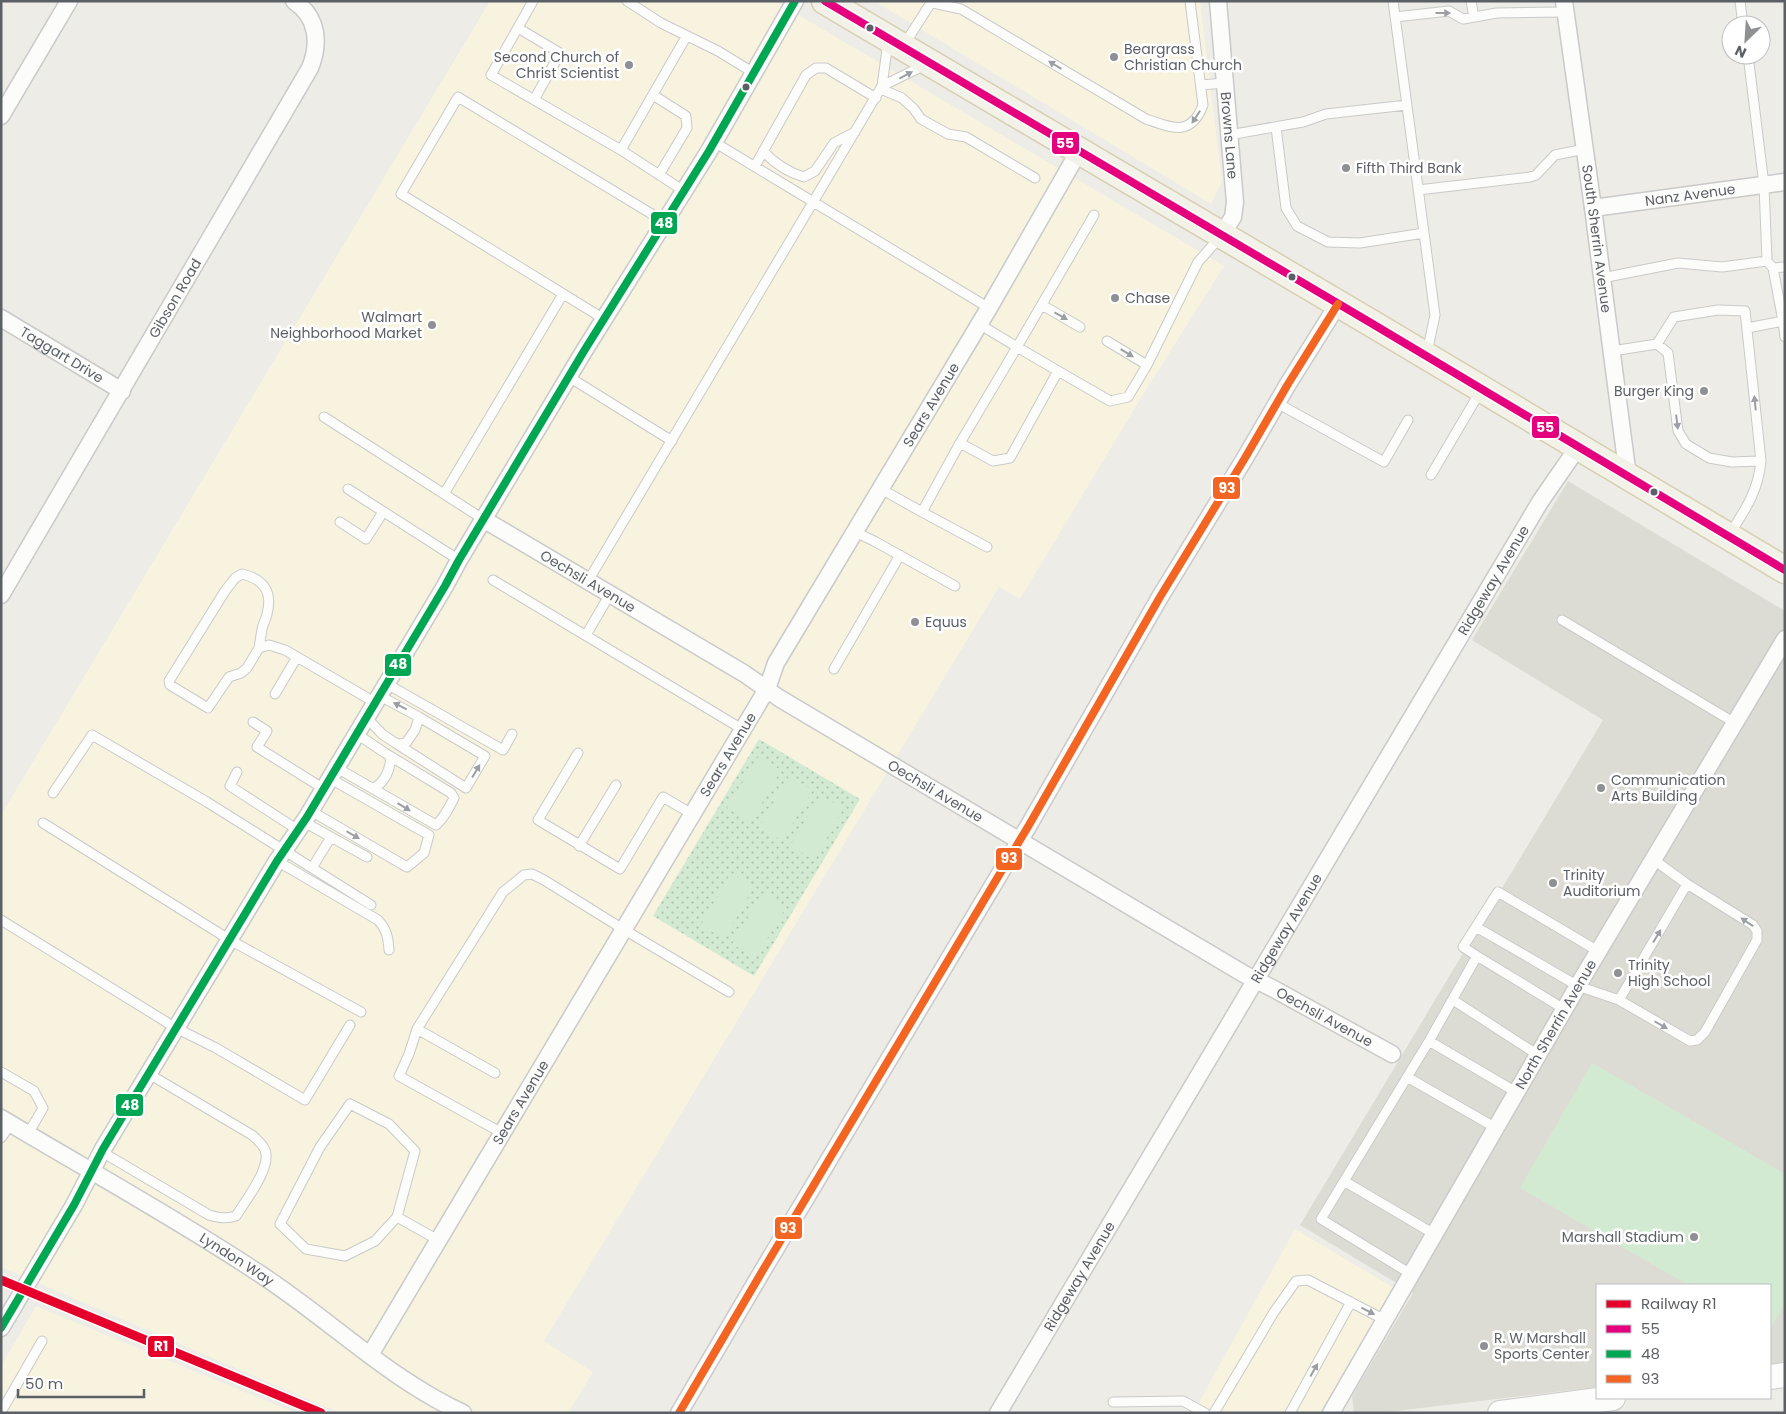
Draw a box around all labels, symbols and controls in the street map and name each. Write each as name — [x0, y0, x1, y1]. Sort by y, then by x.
one-way arrow — [1436, 9, 1452, 17]
north arrow — [1721, 15, 1771, 65]
unlabelled marker — [865, 23, 875, 33]
place label: Beargrass Christian Church — [1124, 39, 1242, 75]
text: N — [1732, 40, 1750, 63]
place label: Second Church of Christ Scientist — [494, 47, 619, 83]
marker: Beargrass Christian Church — [1108, 51, 1120, 63]
marker: Second Church of Christ Scientist — [623, 59, 635, 71]
one-way arrow — [1048, 60, 1061, 69]
one-way arrow — [899, 71, 913, 79]
unlabelled marker — [741, 82, 751, 92]
street label: Browns Lane — [1216, 91, 1243, 180]
one-way arrow — [1192, 111, 1201, 124]
line badge: 55 — [1051, 131, 1080, 155]
text: 55 — [1056, 133, 1074, 153]
place label: Fifth Third Bank — [1356, 158, 1462, 178]
marker: Fifth Third Bank — [1340, 162, 1352, 174]
street label: South Sherrin Avenue — [1577, 163, 1617, 314]
street label: Nanz Avenue — [1644, 179, 1737, 211]
line badge: 48 — [650, 211, 678, 235]
text: 48 — [655, 213, 673, 233]
street label: Gibson Road — [144, 255, 206, 342]
unlabelled marker — [1287, 272, 1297, 282]
place label: Chase — [1125, 288, 1171, 308]
marker: Chase — [1109, 292, 1121, 304]
place label: Walmart Neighborhood Market — [270, 307, 422, 343]
one-way arrow — [1054, 312, 1067, 321]
marker: Walmart Neighborhood Market — [426, 319, 438, 331]
street label: Taggart Drive — [16, 322, 108, 388]
one-way arrow — [1121, 349, 1134, 358]
street label: Sears Avenue — [898, 359, 964, 451]
place label: Burger King — [1614, 381, 1694, 401]
marker: Burger King — [1698, 385, 1710, 397]
one-way arrow — [1751, 395, 1759, 411]
one-way arrow — [1673, 414, 1681, 430]
line badge: 55 — [1531, 415, 1560, 439]
text: 55 — [1536, 417, 1554, 437]
line badge: 93 — [1212, 476, 1241, 500]
text: 93 — [1218, 478, 1236, 498]
unlabelled marker — [1649, 487, 1659, 497]
street label: Ridgeway Avenue — [1453, 521, 1534, 639]
street label: Oechsli Avenue — [537, 545, 640, 617]
place label: Equus — [925, 612, 967, 632]
marker: Equus — [909, 616, 921, 628]
line badge: 48 — [384, 653, 412, 677]
text: 48 — [389, 654, 407, 674]
one-way arrow — [393, 702, 407, 710]
street label: Sears Avenue — [695, 708, 761, 801]
street label: Oechsli Avenue — [884, 755, 987, 827]
one-way arrow — [472, 765, 481, 778]
place label: Communication Arts Building — [1611, 770, 1725, 806]
marker: Communication Arts Building — [1595, 782, 1607, 794]
one-way arrow — [398, 802, 411, 811]
one-way arrow — [347, 831, 360, 840]
line badge: 93 — [995, 847, 1023, 871]
text: 93 — [1000, 848, 1018, 868]
place label: Trinity Auditorium — [1563, 865, 1640, 901]
street label: Ridgeway Avenue — [1246, 869, 1327, 987]
marker: Trinity Auditorium — [1547, 877, 1559, 889]
one-way arrow — [1740, 917, 1754, 927]
one-way arrow — [1653, 929, 1662, 942]
street label: North Sherrin Avenue — [1510, 955, 1601, 1093]
place label: Trinity High School — [1628, 955, 1710, 991]
marker: Trinity High School — [1612, 967, 1624, 979]
street label: Oechsli Avenue — [1272, 982, 1377, 1052]
one-way arrow — [1655, 1020, 1668, 1029]
street label: Sears Avenue — [488, 1056, 554, 1149]
line badge: 48 — [115, 1093, 144, 1117]
text: 48 — [121, 1095, 139, 1115]
line badge: 93 — [774, 1216, 803, 1240]
street label: Ridgeway Avenue — [1039, 1217, 1120, 1335]
text: 93 — [779, 1218, 797, 1238]
place label: Marshall Stadium — [1562, 1227, 1684, 1247]
street label: Lyndon Way — [196, 1228, 278, 1291]
marker: Marshall Stadium — [1688, 1231, 1700, 1243]
legend — [1596, 1284, 1771, 1399]
text: Railway R1 — [1641, 1293, 1716, 1314]
one-way arrow — [1360, 1307, 1375, 1315]
text: 55 — [1641, 1318, 1660, 1339]
place label: R. W Marshall Sports Center — [1494, 1328, 1589, 1364]
line badge: R1 — [147, 1335, 175, 1358]
text: R1 — [154, 1336, 168, 1356]
marker: R. W Marshall Sports Center — [1478, 1340, 1490, 1352]
text: 48 — [1641, 1343, 1660, 1364]
one-way arrow — [1309, 1363, 1318, 1377]
scale bar — [18, 1366, 144, 1398]
text: 93 — [1641, 1368, 1659, 1389]
text: 50 m — [25, 1373, 63, 1394]

